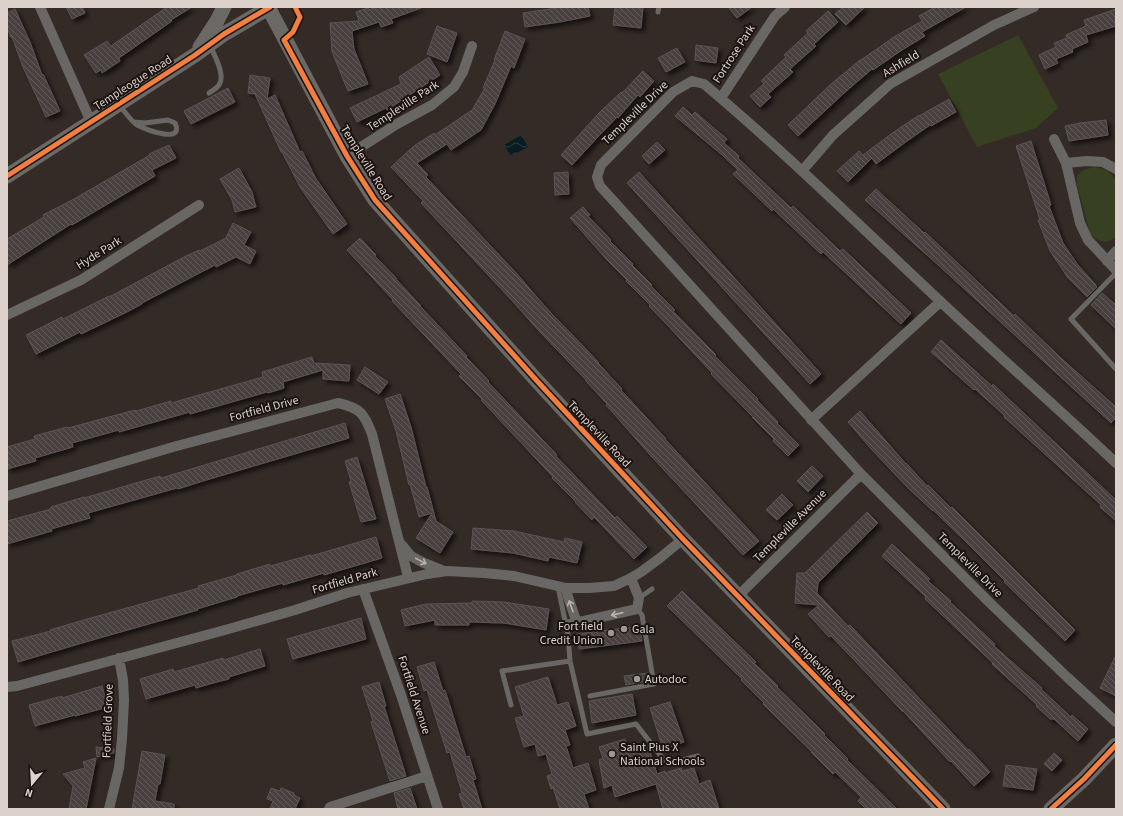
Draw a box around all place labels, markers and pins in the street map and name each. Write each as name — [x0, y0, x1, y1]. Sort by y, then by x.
place label: Fort field Credit Union — [540, 618, 603, 649]
place label: Gala — [632, 621, 655, 638]
marker: Gala — [619, 624, 629, 634]
marker: Fort field Credit Union — [606, 628, 616, 638]
place label: Autodoc — [645, 671, 688, 688]
marker: Autodoc — [632, 674, 642, 684]
place label: Saint Pius X National Schools — [620, 739, 705, 770]
marker: Saint Pius X National Schools — [607, 749, 617, 759]

